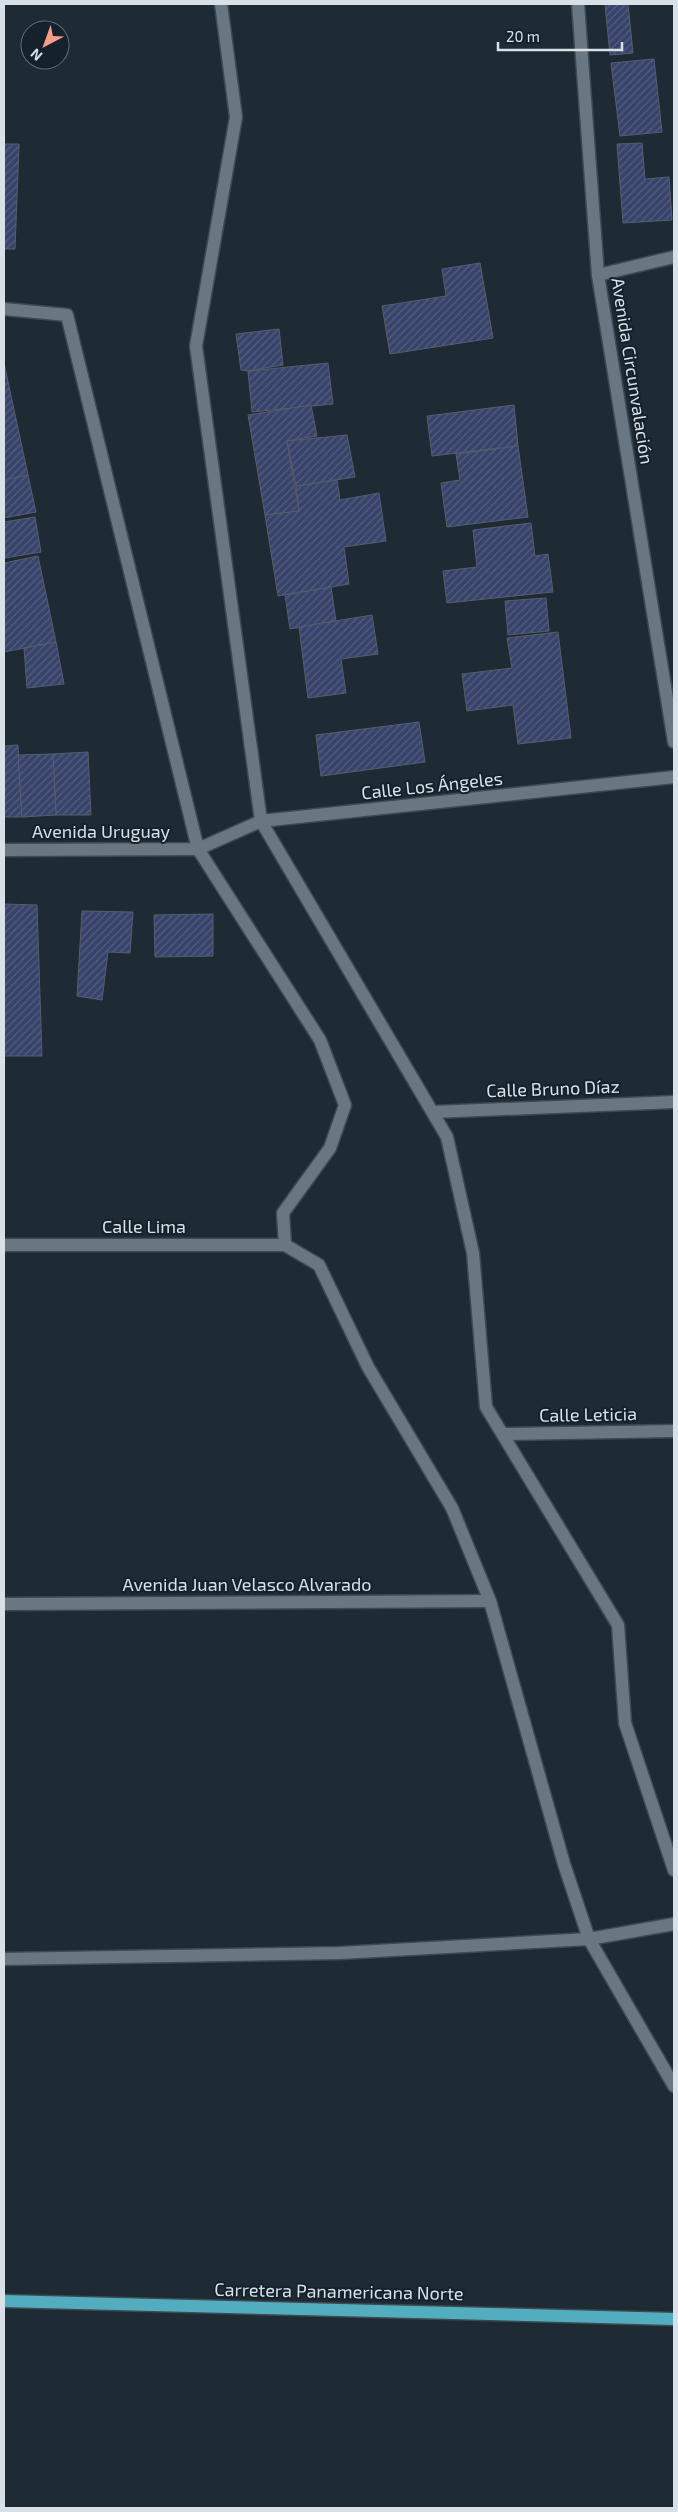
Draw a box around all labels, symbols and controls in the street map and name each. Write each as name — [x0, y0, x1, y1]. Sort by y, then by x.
north arrow — [20, 20, 70, 70]
scale bar — [498, 20, 622, 52]
text: 20 m — [506, 27, 540, 45]
text: N — [27, 45, 46, 65]
street label: Avenida Circunvalación — [607, 276, 659, 466]
street label: Calle Los Ángeles — [360, 767, 504, 803]
street label: Avenida Uruguay — [32, 820, 171, 842]
street label: Calle Bruno Díaz — [486, 1075, 620, 1101]
street label: Calle Lima — [102, 1215, 186, 1237]
street label: Calle Leticia — [539, 1402, 637, 1426]
street label: Avenida Juan Velasco Alvarado — [123, 1573, 371, 1595]
street label: Carretera Panamericana Norte — [214, 2278, 464, 2304]

